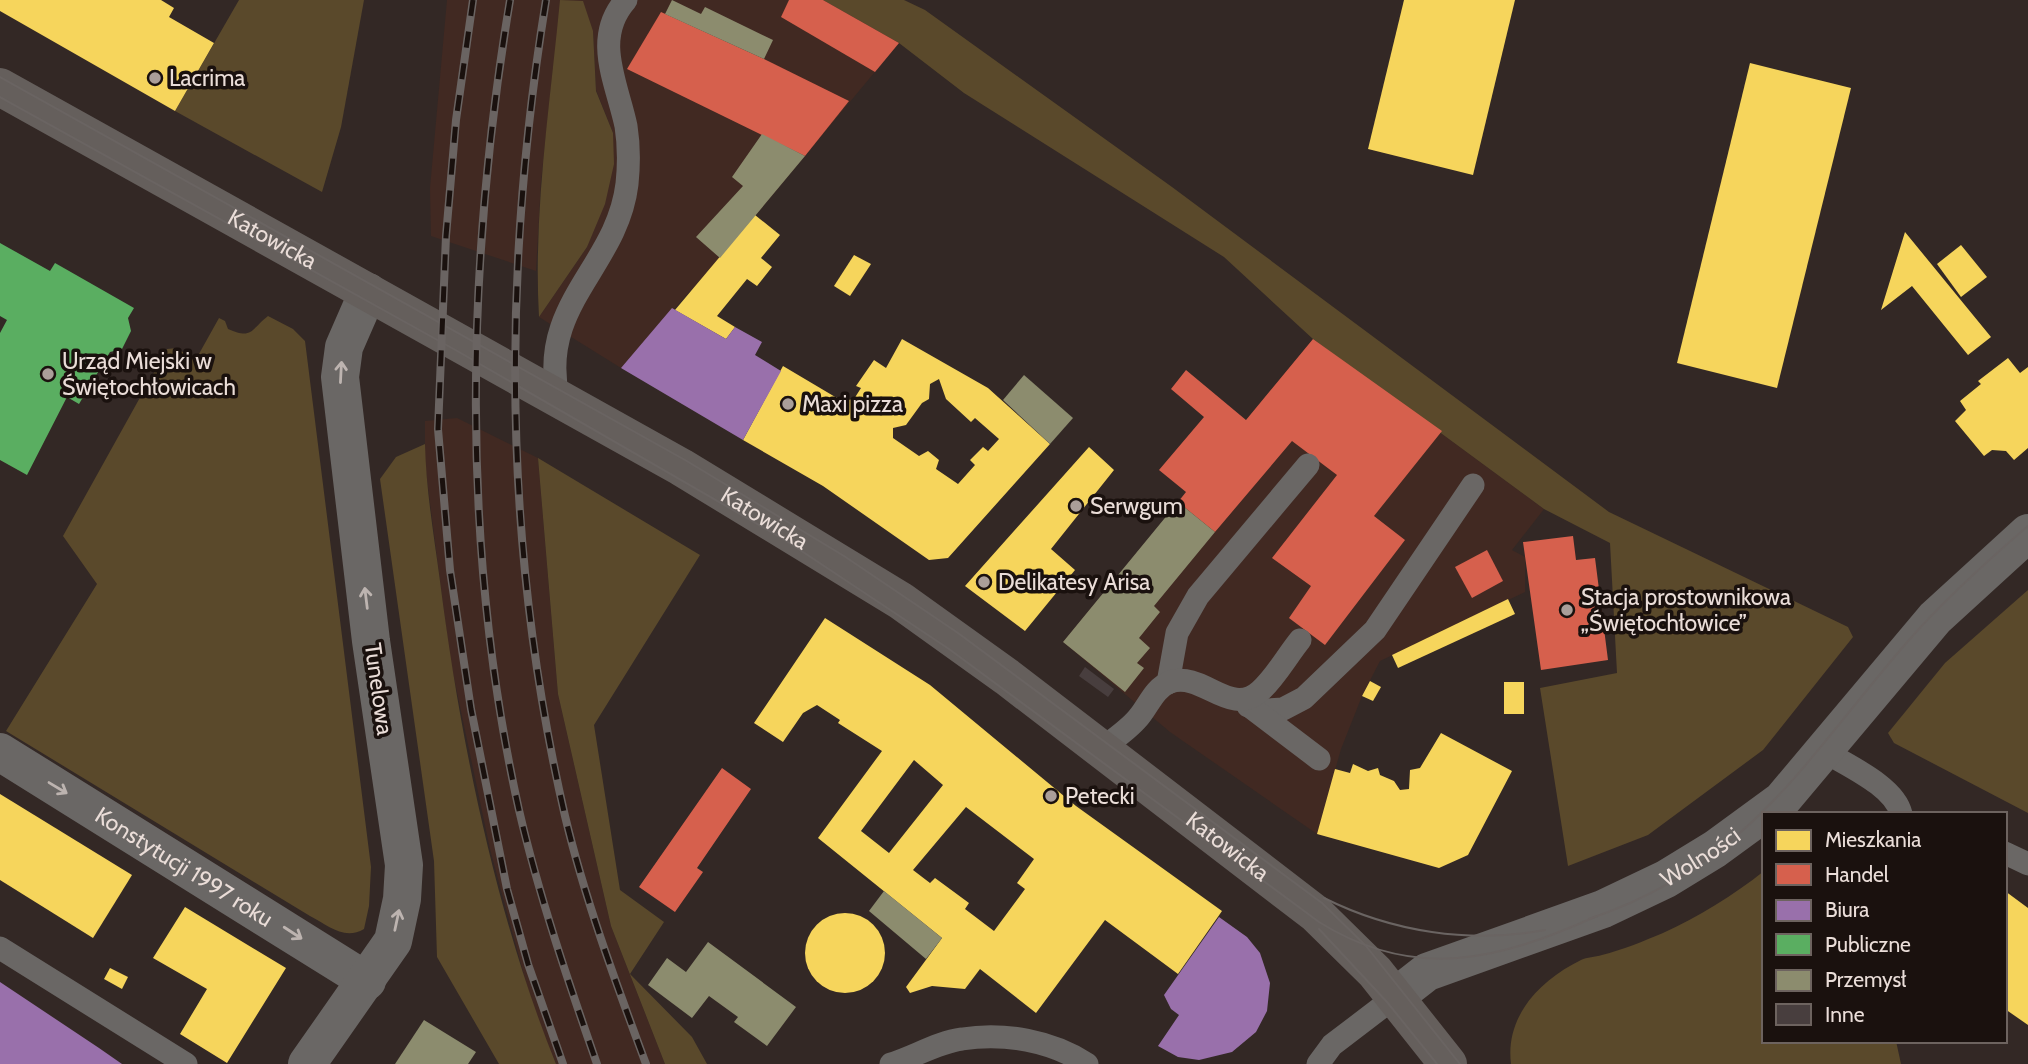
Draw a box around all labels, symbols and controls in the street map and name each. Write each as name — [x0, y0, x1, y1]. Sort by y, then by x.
place label: Lacrima — [169, 64, 245, 92]
marker: Lacrima — [147, 70, 163, 86]
street label: Katowicka — [223, 203, 322, 275]
place label: Urząd Miejski w Świętochłowicach — [62, 347, 236, 401]
one-way arrow — [335, 361, 348, 384]
marker: Urząd Miejski w Świętochłowicach — [40, 366, 56, 382]
place label: Maxi pizza — [802, 390, 903, 418]
marker: Maxi pizza — [780, 396, 796, 412]
street label: Katowicka — [716, 481, 814, 555]
place label: Serwgum — [1090, 492, 1183, 520]
marker: Serwgum — [1068, 498, 1084, 514]
place label: Delikatesy Arisa — [998, 568, 1150, 596]
marker: Delikatesy Arisa — [976, 574, 992, 590]
place label: Stacja prostownikowa „Świętochłowice” — [1581, 583, 1791, 637]
one-way arrow — [360, 587, 373, 610]
marker: Stacja prostownikowa „Świętochłowice” — [1559, 602, 1575, 618]
street label: Tunelowa — [359, 641, 399, 737]
one-way arrow — [48, 781, 68, 795]
place label: Petecki — [1065, 782, 1135, 810]
marker: Petecki — [1043, 788, 1059, 804]
street label: Konstytucji 1997 roku — [90, 801, 278, 933]
street label: Katowicka — [1181, 806, 1275, 887]
legend — [1762, 812, 2007, 1043]
street label: Wolności — [1655, 821, 1746, 893]
text: Mieszkania — [1825, 827, 1921, 852]
text: Handel — [1825, 862, 1889, 887]
text: Biura — [1825, 897, 1869, 922]
one-way arrow — [392, 910, 405, 932]
one-way arrow — [283, 927, 303, 941]
text: Publiczne — [1825, 932, 1911, 957]
text: Przemysł — [1825, 967, 1906, 992]
text: Inne — [1825, 1002, 1865, 1027]

